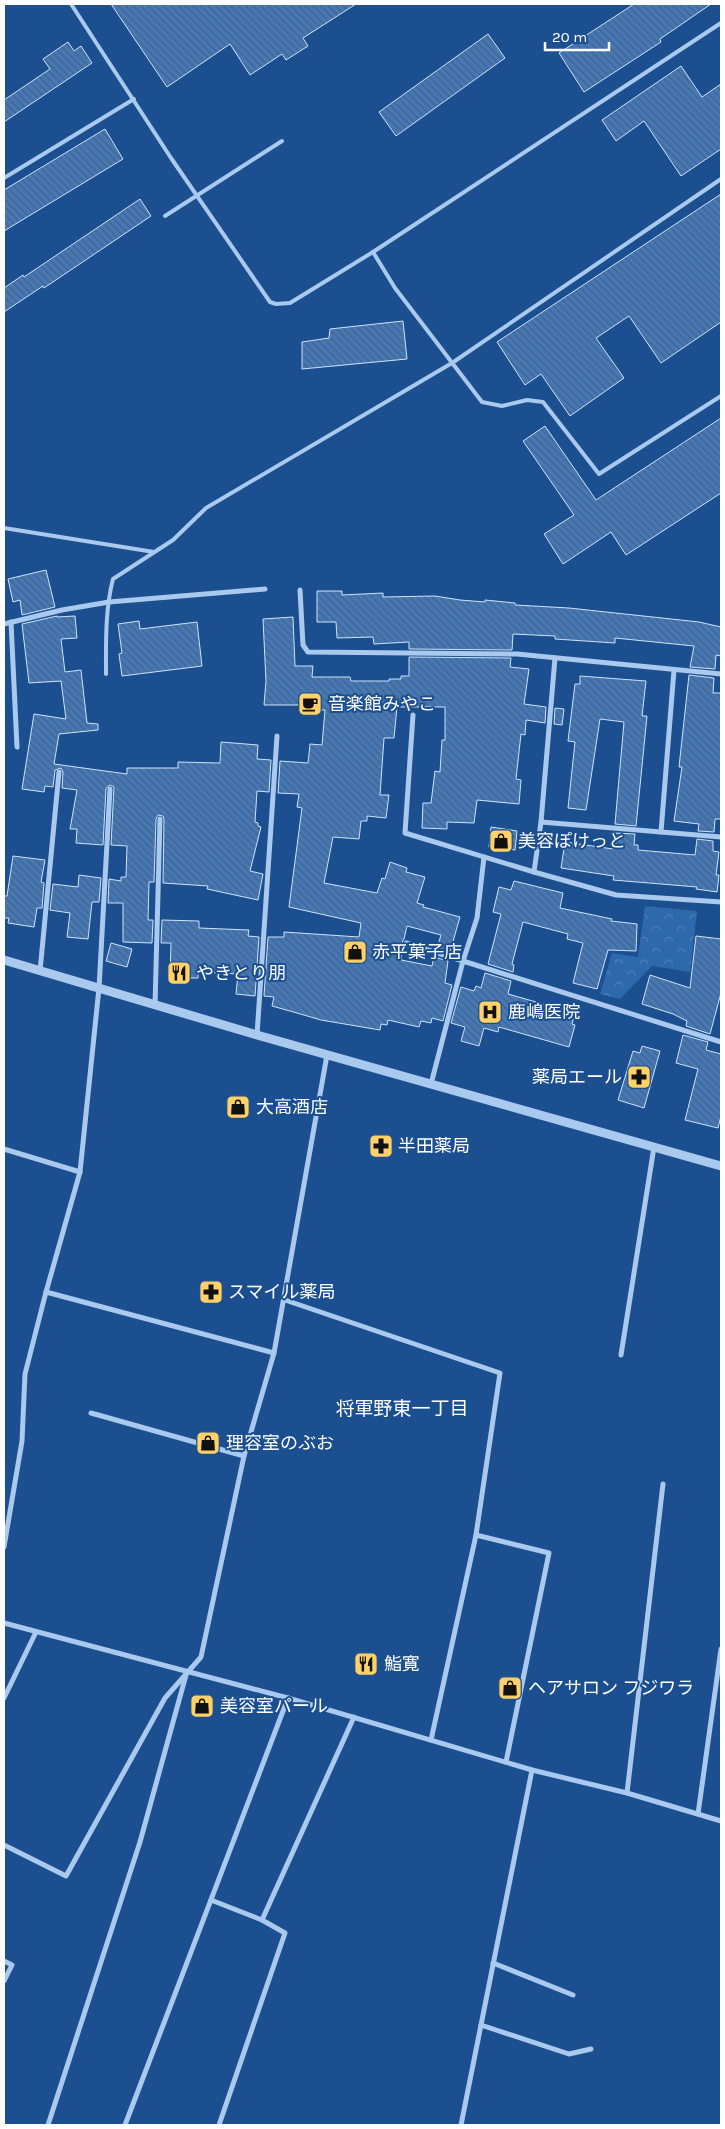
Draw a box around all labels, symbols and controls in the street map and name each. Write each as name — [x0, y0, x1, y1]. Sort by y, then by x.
scale bar — [545, 20, 609, 52]
text: 20 m — [552, 28, 587, 46]
cafe icon: 音楽館みやこ — [297, 691, 323, 717]
place label: 音楽館みやこ — [328, 693, 436, 715]
shop icon: 美容ぽけっと — [488, 828, 514, 854]
place label: 美容ぽけっと — [518, 830, 626, 852]
shop icon: 赤平菓子店 — [342, 939, 368, 965]
place label: 赤平菓子店 — [372, 941, 462, 963]
restaurant icon: やきとり朋 — [166, 960, 192, 986]
place label: やきとり朋 — [196, 962, 286, 984]
hospital icon: 鹿嶋医院 — [477, 999, 503, 1025]
place label: 鹿嶋医院 — [508, 1001, 580, 1023]
pharmacy icon: 薬局エール — [626, 1064, 652, 1090]
place label: 薬局エール — [532, 1066, 622, 1088]
shop icon: 大高酒店 — [225, 1094, 251, 1120]
place label: 大高酒店 — [256, 1096, 328, 1118]
pharmacy icon: 半田薬局 — [368, 1133, 394, 1159]
place label: 半田薬局 — [398, 1135, 470, 1157]
pharmacy icon: スマイル薬局 — [198, 1279, 224, 1305]
place label: スマイル薬局 — [228, 1281, 335, 1303]
district label: 将軍野東一丁目 — [335, 1398, 469, 1420]
shop icon: 理容室のぶお — [195, 1430, 221, 1456]
place label: 理容室のぶお — [226, 1432, 334, 1454]
restaurant icon: 鮨寛 — [353, 1651, 379, 1677]
place label: 鮨寛 — [384, 1653, 420, 1675]
shop icon: ヘアサロン フジワラ — [497, 1675, 523, 1701]
place label: ヘアサロン フジワラ — [528, 1677, 694, 1699]
shop icon: 美容室パール — [189, 1693, 215, 1719]
place label: 美容室パール — [220, 1695, 328, 1717]

